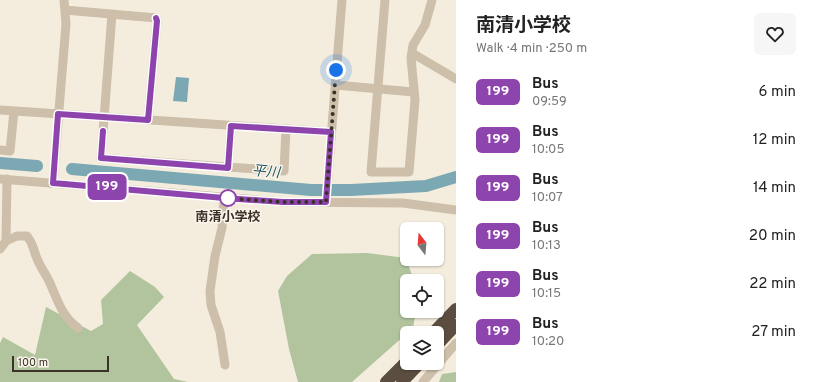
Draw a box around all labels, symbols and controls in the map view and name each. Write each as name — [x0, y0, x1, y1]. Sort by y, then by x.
button: heart — [754, 13, 796, 55]
text: 南清小学校 — [476, 14, 571, 38]
text: Walk · 4 min · 250 m — [476, 41, 587, 57]
your location — [326, 60, 346, 80]
text: Bus — [532, 75, 559, 94]
text: 199 — [487, 83, 509, 100]
text: 6 min — [759, 83, 796, 102]
text: 09:59 — [532, 94, 567, 110]
text: Bus — [532, 123, 559, 142]
text: 199 — [487, 131, 509, 148]
text: 12 min — [753, 131, 796, 150]
text: 10:05 — [532, 142, 565, 158]
water label: 平川 — [251, 163, 283, 182]
text: Bus — [532, 171, 559, 190]
line badge: 199 — [84, 174, 130, 200]
text: 199 — [96, 178, 118, 195]
text: 199 — [487, 179, 509, 196]
text: 14 min — [753, 179, 796, 198]
marker: 南清小学校 — [219, 189, 237, 207]
text: 10:07 — [532, 190, 563, 206]
place label: 南清小学校 — [195, 209, 261, 226]
text: Bus — [532, 219, 559, 238]
north arrow — [400, 222, 444, 266]
map controls — [400, 222, 444, 370]
text: 199 — [487, 227, 509, 244]
text: 20 min — [749, 227, 796, 246]
text: 10:13 — [532, 238, 561, 254]
text: Bus — [532, 267, 559, 286]
button: locate — [400, 274, 444, 318]
text: 199 — [487, 275, 509, 292]
text: 22 min — [749, 275, 796, 294]
text: 10:15 — [532, 286, 561, 302]
text: Bus — [532, 315, 559, 334]
text: 199 — [487, 323, 509, 340]
text: 27 min — [751, 323, 796, 342]
button: layers — [400, 326, 444, 370]
text: 10:20 — [532, 334, 564, 350]
scale bar — [12, 354, 109, 373]
text: 100 m — [18, 356, 48, 370]

